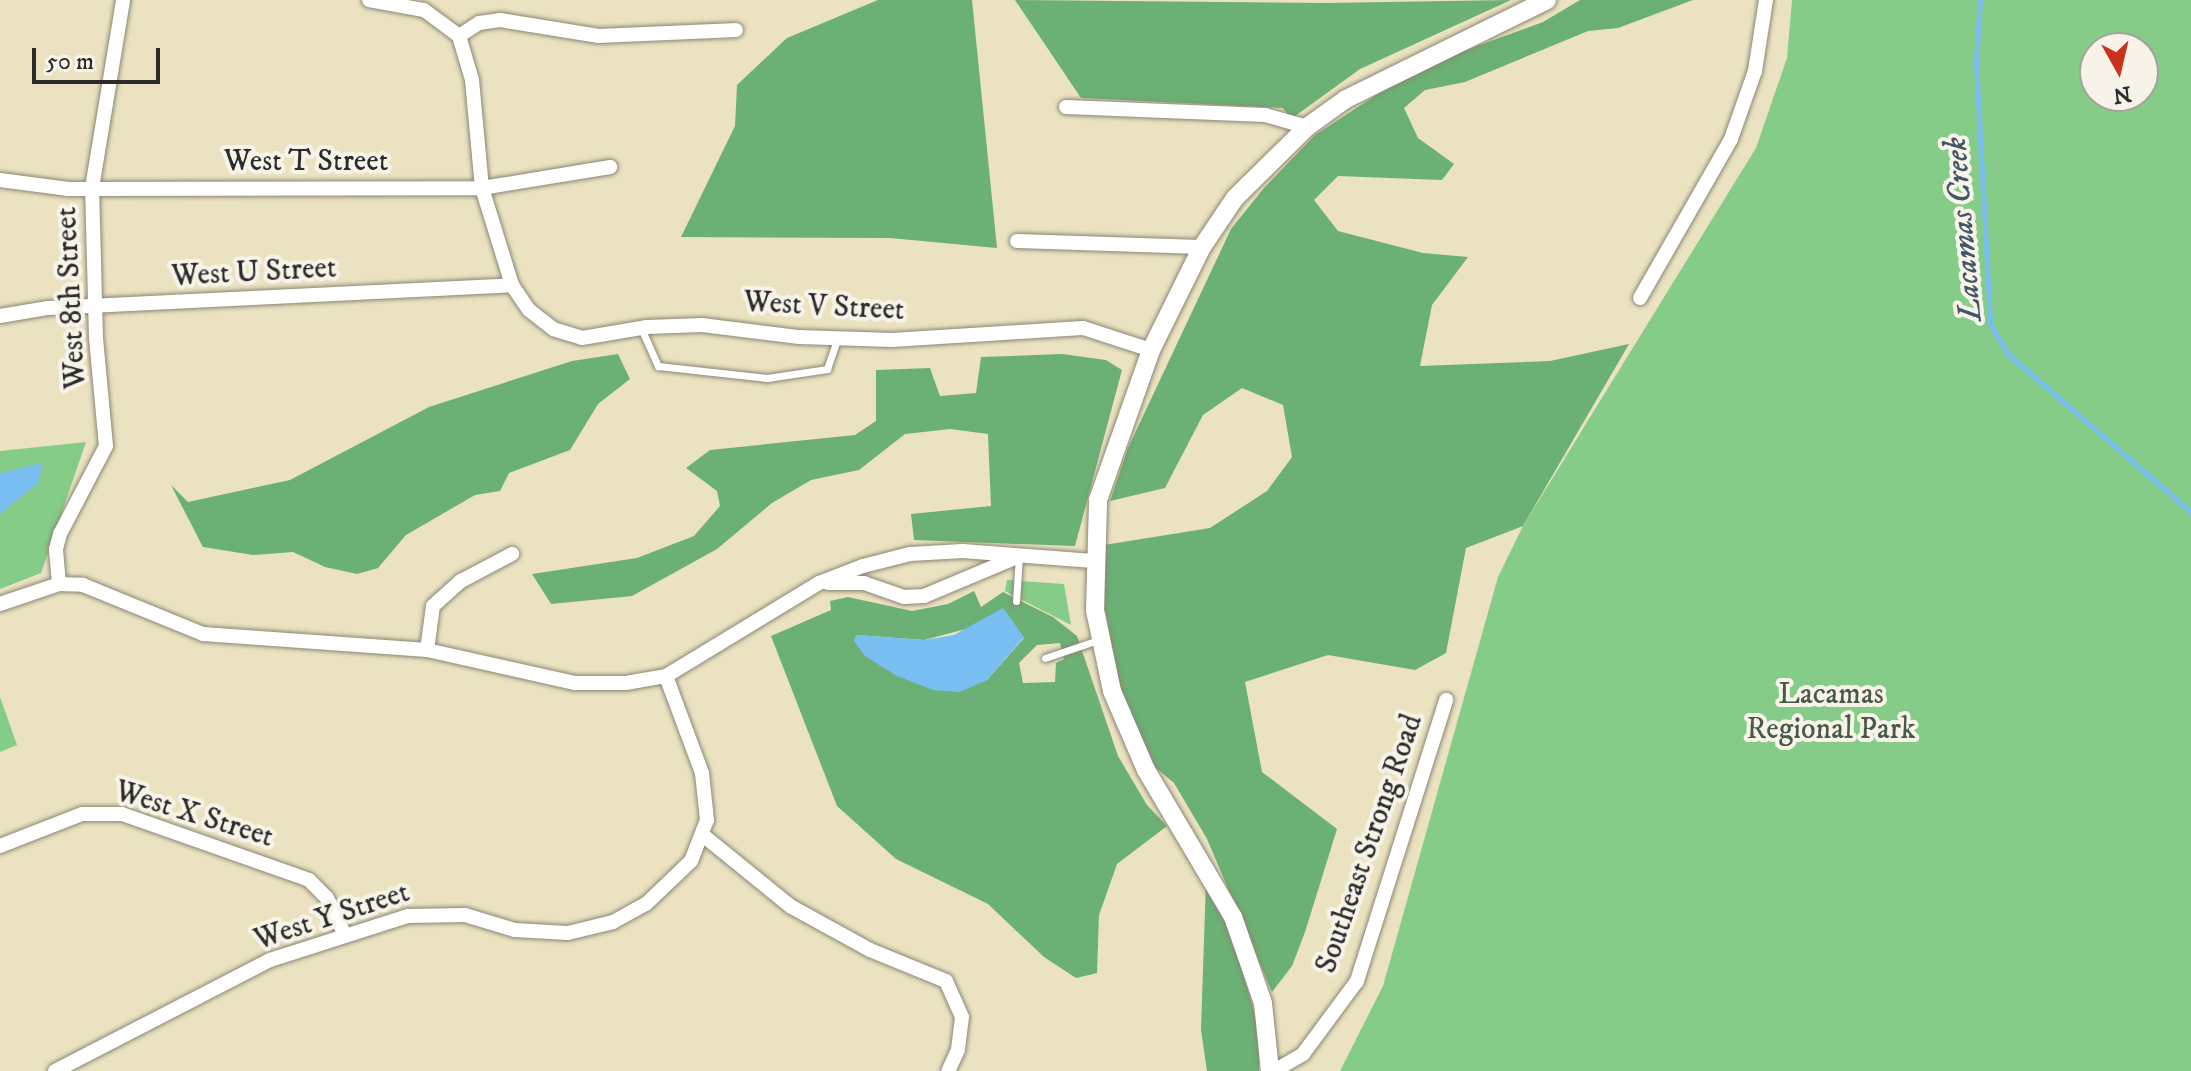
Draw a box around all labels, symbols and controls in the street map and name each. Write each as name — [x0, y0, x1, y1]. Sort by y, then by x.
scale bar — [36, 32, 164, 82]
north arrow — [2079, 32, 2159, 112]
text: 50 m — [46, 47, 94, 77]
text: N — [2111, 80, 2133, 109]
water label: Lacamas Creek — [1937, 135, 1991, 323]
street label: West T Street — [224, 144, 388, 180]
street label: West 8th Street — [49, 206, 95, 390]
street label: West U Street — [171, 251, 337, 295]
street label: West V Street — [743, 285, 905, 329]
park label: Lacamas Regional Park — [1746, 677, 1916, 748]
street label: Southeast Strong Road — [1309, 710, 1431, 978]
street label: West X Street — [110, 774, 278, 856]
street label: West Y Street — [250, 875, 414, 959]

